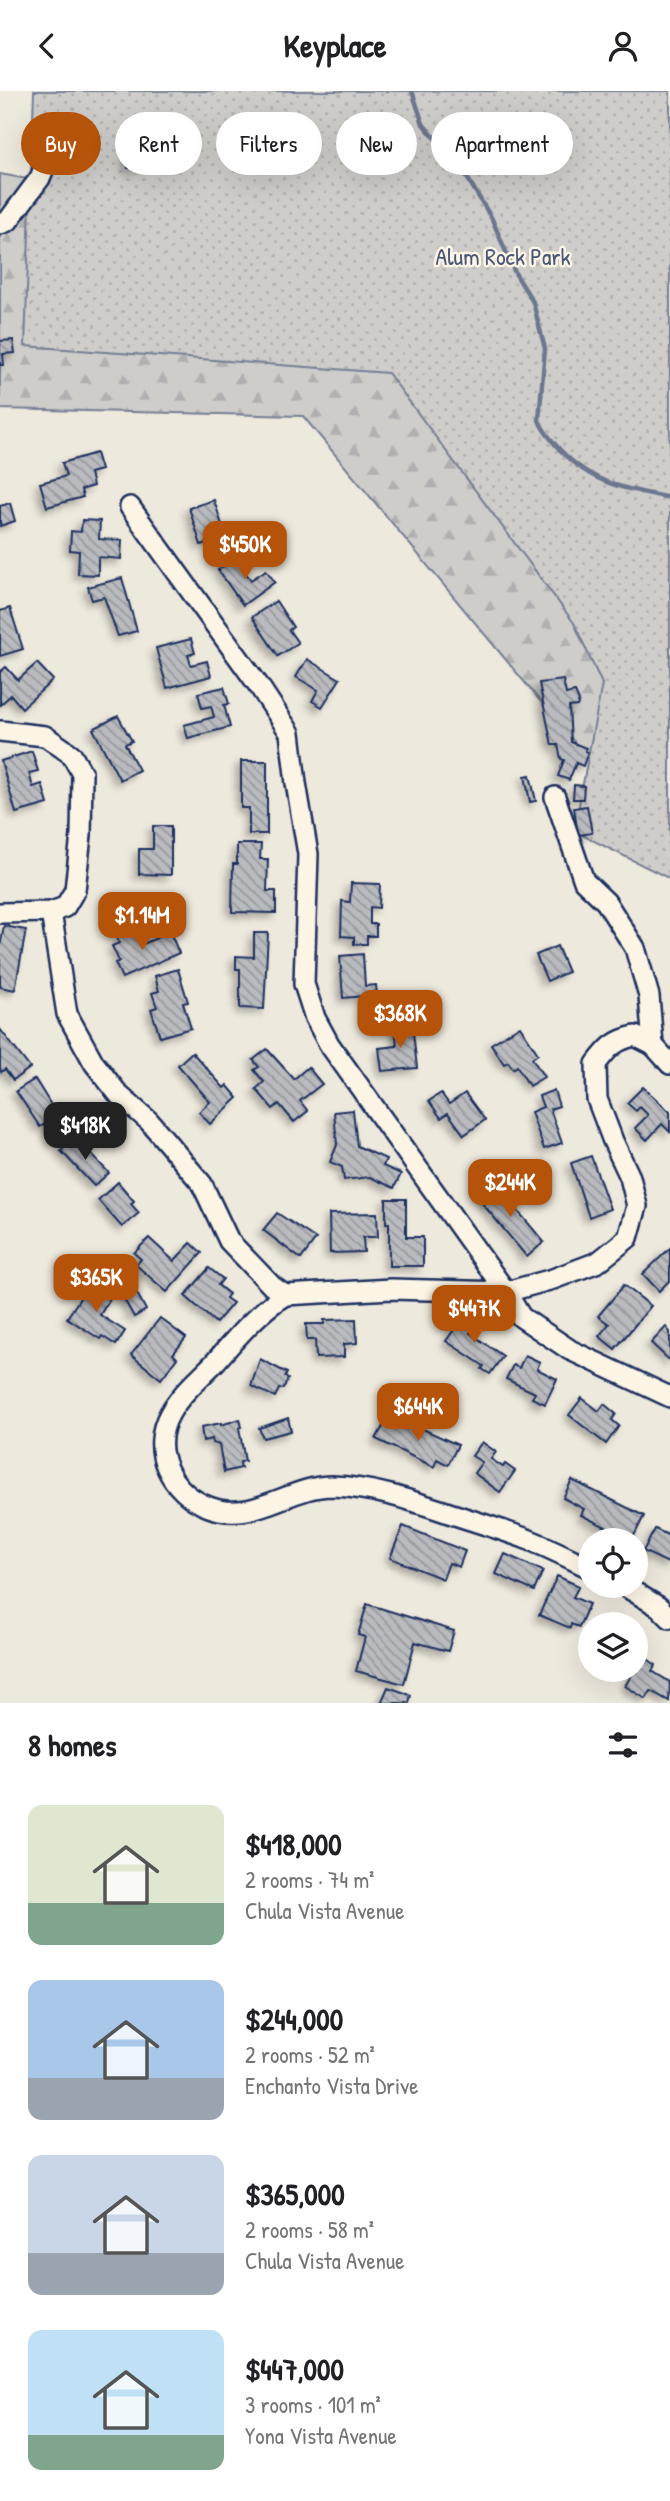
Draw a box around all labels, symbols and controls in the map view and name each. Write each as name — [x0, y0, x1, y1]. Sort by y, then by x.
text: Keyplace — [284, 24, 386, 67]
icon: back — [28, 27, 66, 65]
icon: person — [604, 27, 642, 65]
chip: Buy — [21, 112, 101, 175]
chip: Rent — [115, 112, 202, 175]
chip: Filters — [216, 112, 322, 175]
chip: New — [336, 112, 417, 175]
chip: Apartment — [431, 112, 573, 175]
park label: Alum Rock Park — [435, 240, 571, 272]
pin: $450K — [196, 521, 294, 581]
text: $450K — [219, 528, 271, 559]
pin: $1.14M — [85, 893, 199, 952]
text: $1.14M — [114, 899, 170, 930]
pin: $368K — [351, 991, 449, 1050]
text: $368K — [373, 997, 427, 1028]
pin: $418K — [36, 1103, 134, 1162]
text: $418K — [60, 1109, 110, 1140]
pin: $244K — [461, 1159, 559, 1219]
text: $244K — [484, 1166, 536, 1197]
pin: $365K — [47, 1255, 145, 1314]
text: $365K — [70, 1261, 122, 1292]
pin: $447K — [425, 1285, 523, 1345]
text: $447K — [448, 1292, 500, 1323]
pin: $644K — [369, 1383, 467, 1443]
text: $644K — [393, 1390, 443, 1421]
map controls — [578, 1528, 648, 1682]
button: locate — [578, 1528, 648, 1598]
button: layers — [578, 1612, 648, 1682]
text: 8 homes — [28, 1725, 116, 1765]
icon: filters — [604, 1726, 642, 1764]
text: $418,000 — [245, 1824, 342, 1864]
icon: home — [84, 1833, 168, 1917]
text: 2 rooms · 74 m² — [245, 1864, 374, 1895]
text: Chula Vista Avenue — [245, 1895, 404, 1926]
text: $244,000 — [245, 1999, 343, 2039]
icon: home — [84, 2008, 168, 2092]
text: 2 rooms · 52 m² — [245, 2039, 375, 2070]
text: Enchanto Vista Drive — [245, 2070, 418, 2101]
text: $365,000 — [245, 2174, 345, 2214]
icon: home — [84, 2183, 168, 2267]
text: 2 rooms · 58 m² — [245, 2214, 374, 2245]
text: Chula Vista Avenue — [245, 2245, 404, 2276]
text: $447,000 — [245, 2349, 344, 2389]
icon: home — [84, 2358, 168, 2442]
text: 3 rooms · 101 m² — [245, 2389, 381, 2420]
text: Yona Vista Avenue — [245, 2420, 397, 2451]

